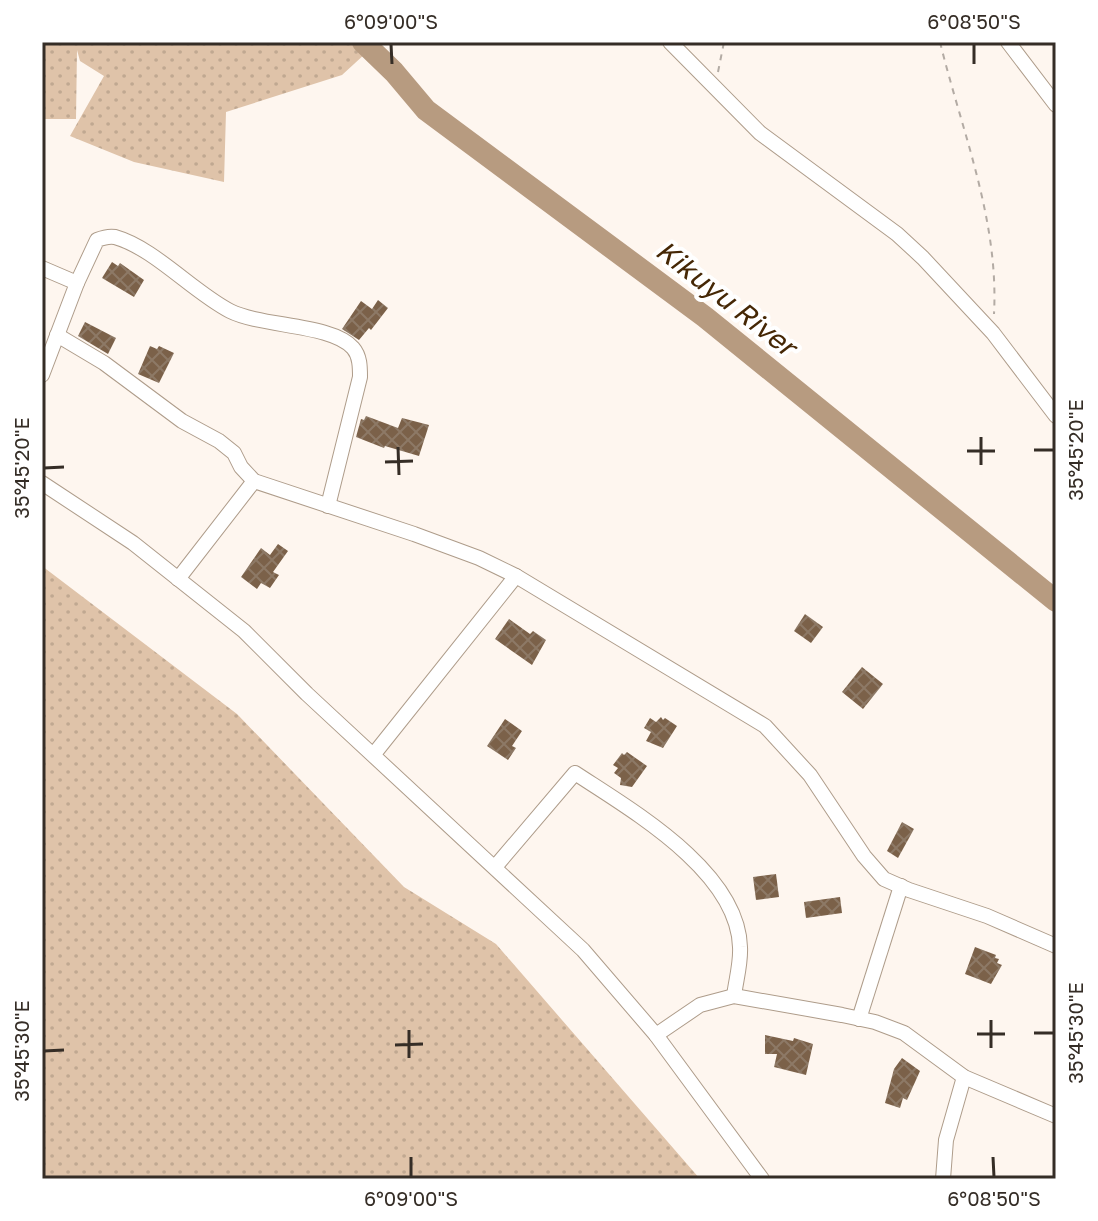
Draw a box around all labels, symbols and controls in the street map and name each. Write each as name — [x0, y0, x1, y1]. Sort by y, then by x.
text: 6°09'00"S — [344, 9, 438, 33]
text: 6°08'50"S — [927, 9, 1021, 33]
water label: Kikuyu River — [650, 233, 806, 365]
text: 35°45'20"E — [1063, 399, 1087, 501]
text: 35°45'20"E — [9, 417, 33, 519]
text: 35°45'30"E — [1063, 982, 1087, 1084]
text: 35°45'30"E — [9, 1000, 33, 1102]
text: 6°09'00"S — [364, 1186, 458, 1210]
text: 6°08'50"S — [947, 1186, 1041, 1210]

